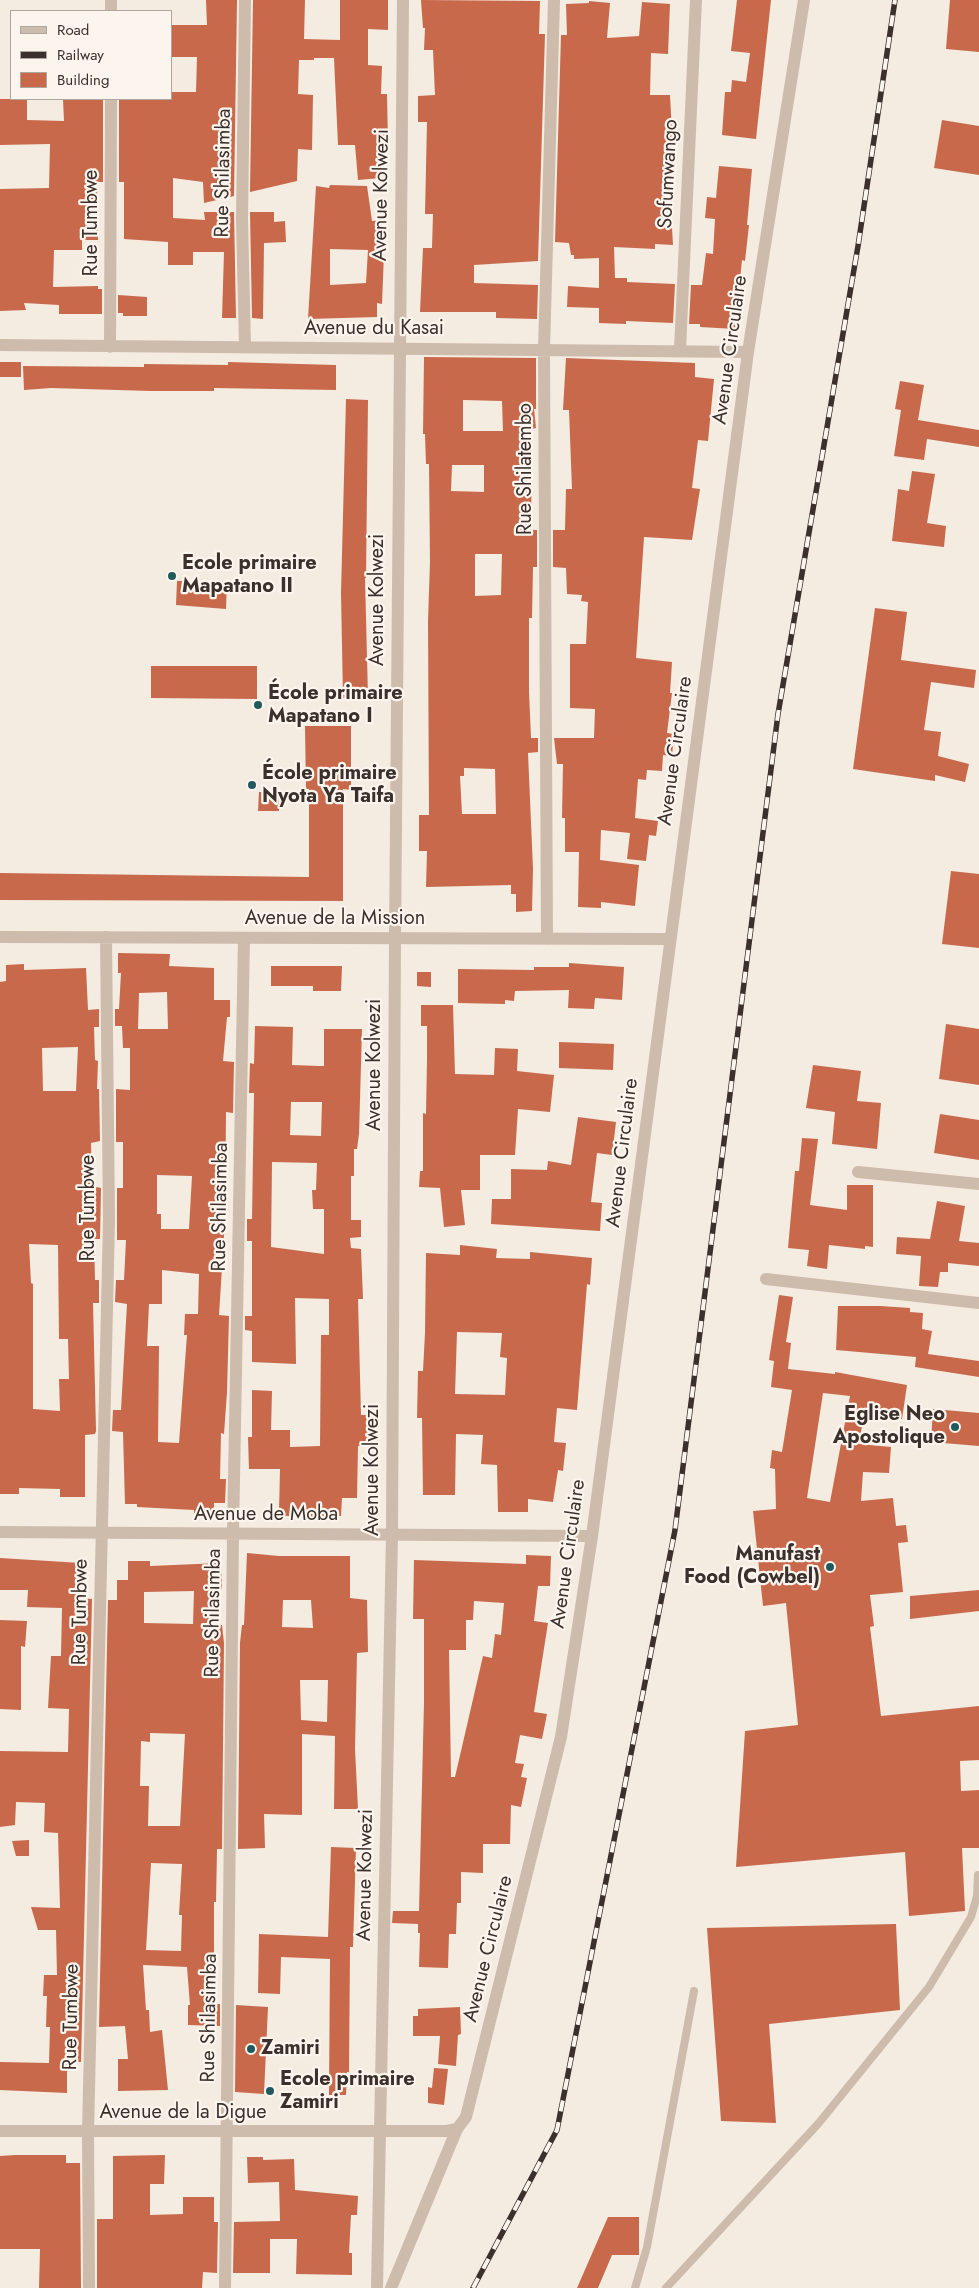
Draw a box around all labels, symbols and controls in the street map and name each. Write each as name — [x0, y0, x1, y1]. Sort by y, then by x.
legend — [10, 10, 172, 100]
text: Road — [57, 19, 89, 41]
text: Railway — [57, 44, 104, 66]
text: Building — [57, 69, 109, 91]
street label: Rue Shilasimba — [211, 108, 237, 238]
street label: Sofumwango — [654, 119, 684, 229]
street label: Avenue Kolwezi — [369, 129, 395, 261]
street label: Rue Tumbwe — [80, 170, 104, 276]
street label: Avenue Circulaire — [709, 274, 753, 426]
street label: Avenue du Kasai — [304, 317, 444, 341]
street label: Rue Shilatembo — [514, 403, 538, 535]
street label: Avenue Kolwezi — [366, 534, 390, 666]
place label: Ecole primaire Mapatano II — [182, 552, 317, 599]
marker: Ecole primaire Mapatano II — [166, 570, 178, 582]
street label: Avenue Circulaire — [654, 675, 698, 827]
place label: École primaire Mapatano I — [268, 682, 403, 729]
marker: École primaire Mapatano I — [252, 699, 264, 711]
place label: École primaire Nyota Ya Taifa — [262, 762, 397, 809]
marker: École primaire Nyota Ya Taifa — [246, 779, 258, 791]
street label: Avenue de la Mission — [245, 907, 425, 931]
street label: Avenue Kolwezi — [363, 999, 387, 1131]
street label: Avenue Circulaire — [602, 1077, 644, 1229]
street label: Rue Shilasimba — [208, 1142, 234, 1272]
street label: Rue Tumbwe — [77, 1155, 101, 1261]
place label: Eglise Neo Apostolique — [833, 1403, 945, 1450]
street label: Avenue Kolwezi — [361, 1404, 385, 1536]
marker: Eglise Neo Apostolique — [949, 1421, 961, 1433]
street label: Avenue Circulaire — [547, 1478, 591, 1630]
street label: Avenue de Moba — [194, 1503, 338, 1527]
place label: Manufast Food (Cowbel) — [684, 1543, 820, 1590]
street label: Rue Shilasimba — [201, 1548, 227, 1678]
street label: Rue Tumbwe — [68, 1559, 94, 1665]
marker: Manufast Food (Cowbel) — [824, 1561, 836, 1573]
street label: Avenue Kolwezi — [353, 1809, 379, 1941]
street label: Avenue Circulaire — [459, 1873, 519, 2025]
street label: Rue Shilasimba — [197, 1953, 223, 2083]
street label: Rue Tumbwe — [59, 1964, 85, 2070]
place label: Zamiri — [261, 2037, 320, 2061]
marker: Zamiri — [245, 2043, 257, 2055]
place label: Ecole primaire Zamiri — [280, 2068, 415, 2115]
marker: Ecole primaire Zamiri — [264, 2085, 276, 2097]
street label: Avenue de la Digue — [99, 2101, 267, 2125]

